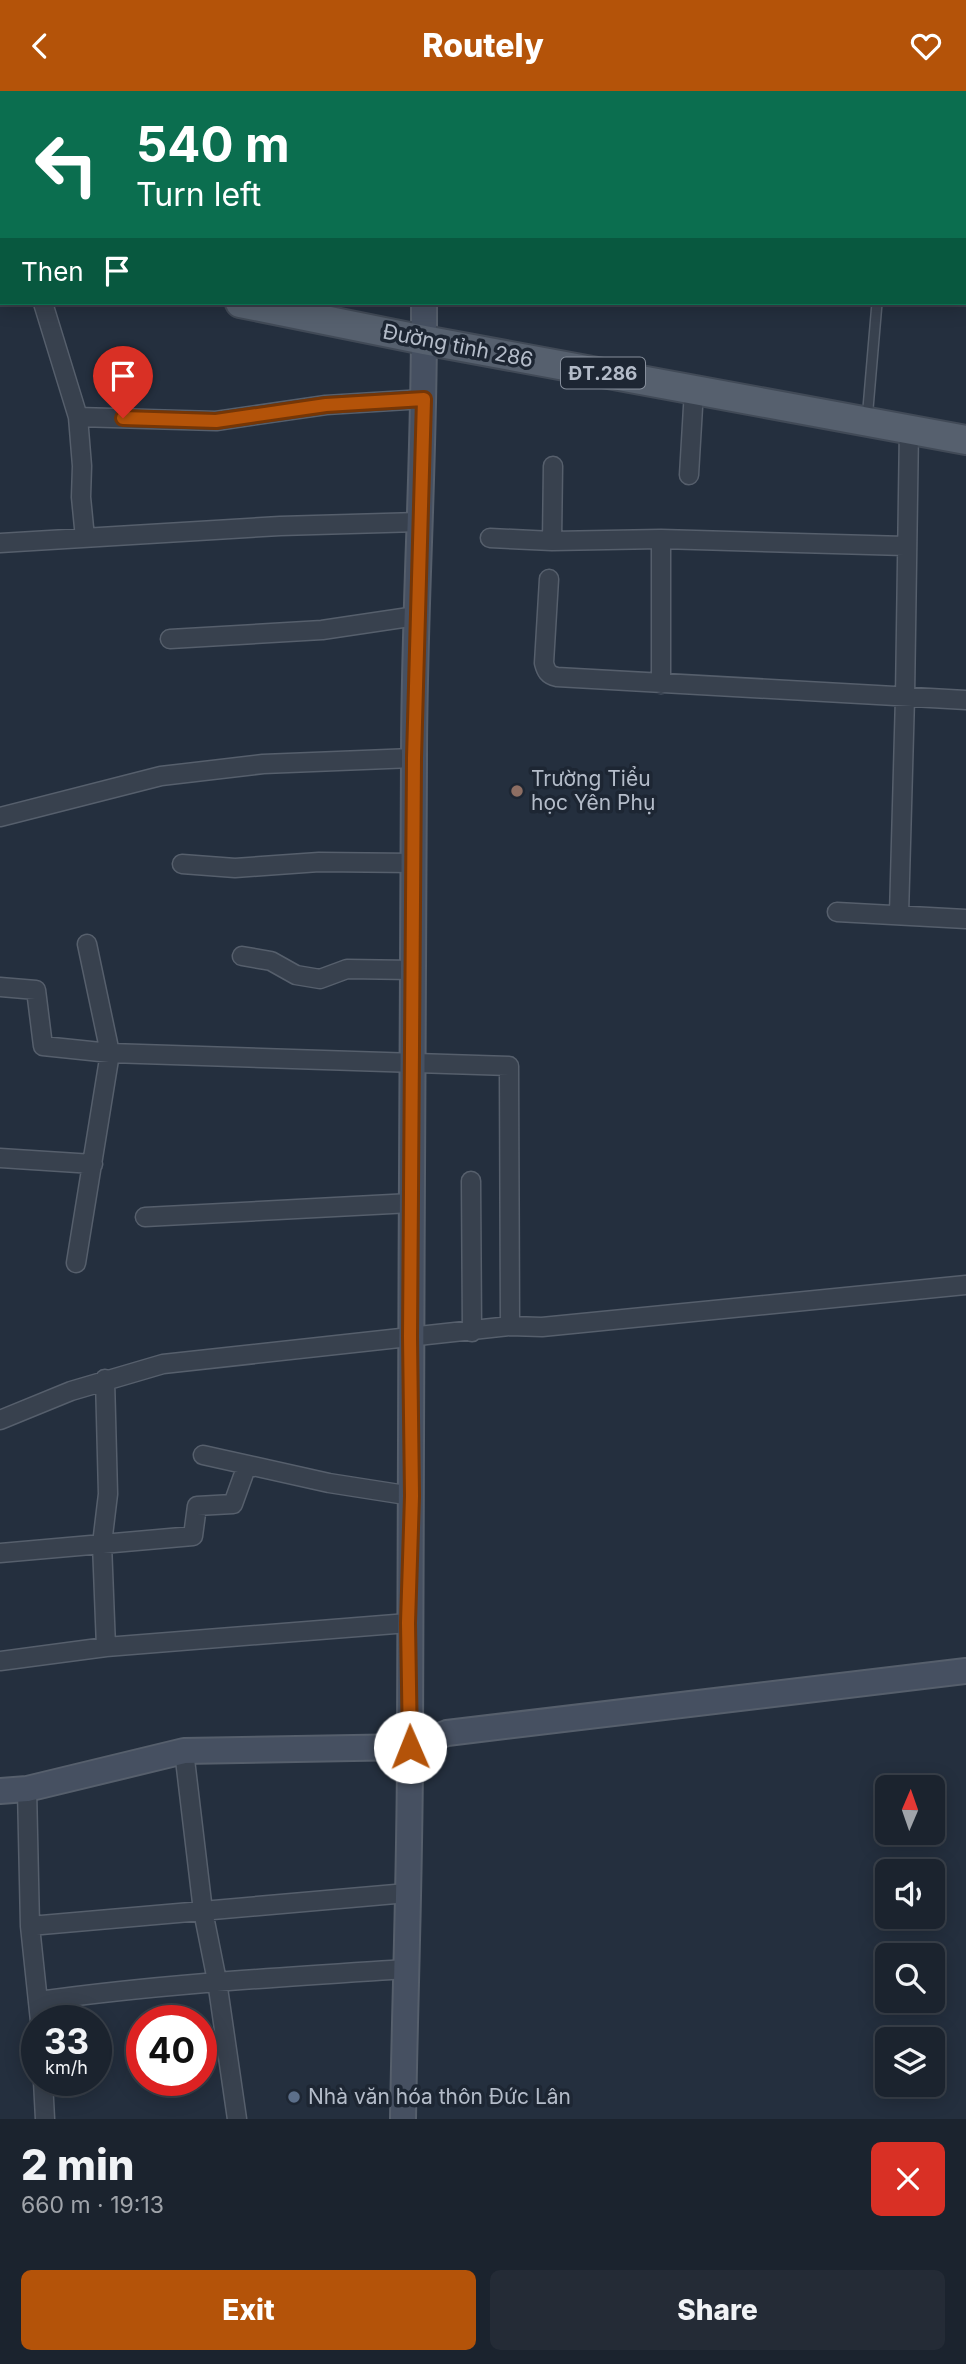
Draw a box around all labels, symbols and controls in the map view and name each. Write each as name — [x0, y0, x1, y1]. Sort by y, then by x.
text: Routely — [422, 26, 544, 65]
icon: back — [21, 27, 59, 65]
icon: heart — [907, 27, 945, 65]
text: 540 m — [136, 115, 290, 174]
icon: left — [21, 119, 112, 210]
text: Turn left — [136, 175, 261, 214]
icon: arrive — [98, 252, 136, 290]
text: Then — [21, 256, 84, 287]
street label: Đường tỉnh 286 — [381, 319, 535, 372]
pin — [93, 346, 153, 418]
icon: arrive — [104, 357, 142, 395]
road number: ĐT.286 — [561, 357, 645, 389]
place label: Trường Tiểu học Yên Phụ — [531, 766, 655, 815]
marker: Trường Tiểu học Yên Phụ — [509, 783, 525, 799]
position arrow — [373, 1710, 447, 1784]
north arrow — [875, 1775, 945, 1845]
map controls — [875, 1775, 945, 2097]
button: sound — [875, 1859, 945, 1929]
button: search — [875, 1943, 945, 2013]
speed limit sign: 40 — [126, 2005, 217, 2096]
text: 33 — [44, 2020, 89, 2062]
button: layers — [875, 2027, 945, 2097]
text: km/h — [45, 2057, 88, 2078]
place label: Nhà văn hóa thôn Đức Lân — [308, 2084, 571, 2109]
marker: Nhà văn hóa thôn Đức Lân — [286, 2089, 302, 2105]
text: 2 min — [21, 2139, 135, 2190]
button: close — [871, 2142, 945, 2216]
text: 660 m · 19:13 — [21, 2191, 164, 2219]
button: Exit — [21, 2270, 476, 2350]
button: Share — [490, 2270, 945, 2350]

